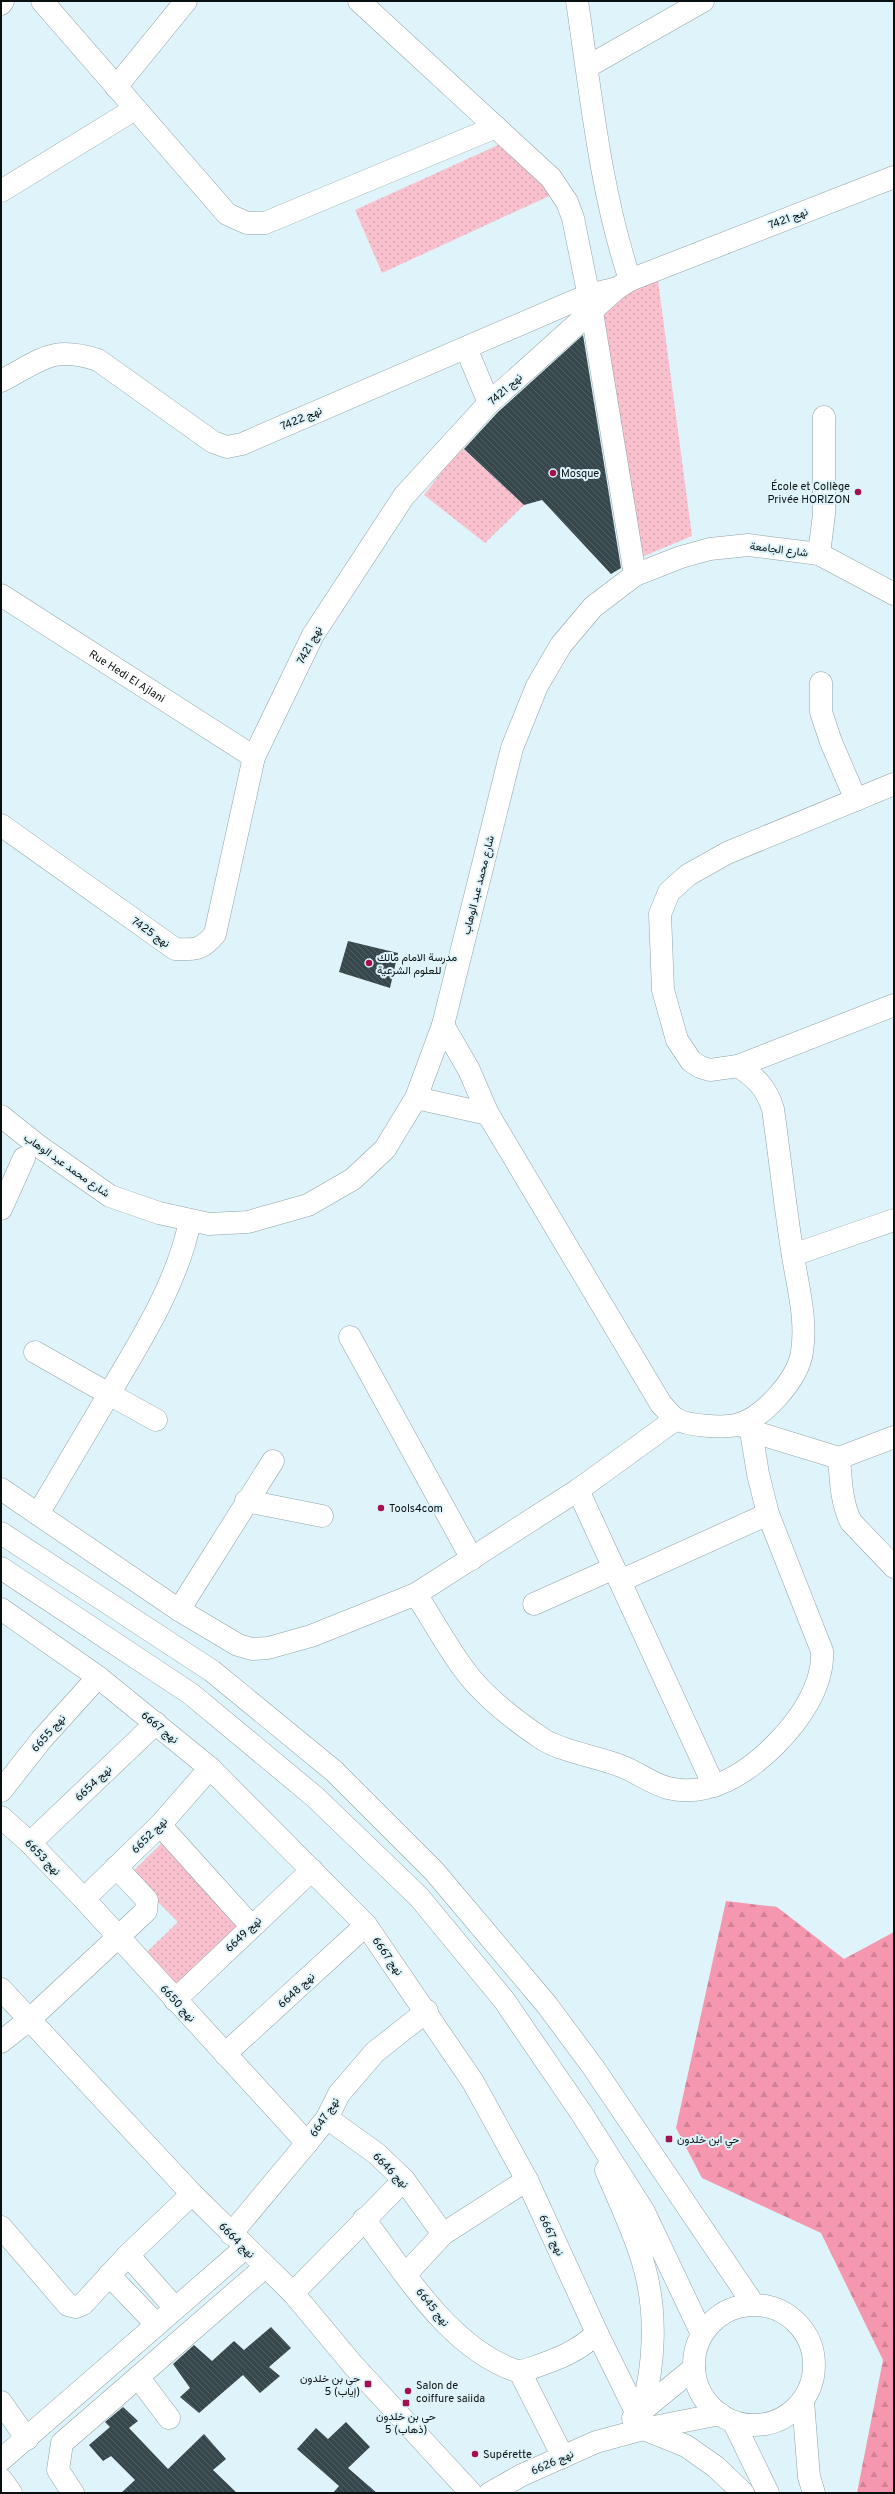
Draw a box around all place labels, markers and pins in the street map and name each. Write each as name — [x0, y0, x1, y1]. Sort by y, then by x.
place label: Mosque — [561, 467, 599, 481]
marker: Mosque — [548, 468, 558, 478]
place label: École et Collège Privée HORIZON — [767, 479, 850, 507]
marker: École et Collège Privée HORIZON — [853, 487, 863, 497]
place label: مدرسة الامام مالك للعلوم الشرعية — [377, 951, 457, 978]
marker: مدرسة الامام مالك للعلوم الشرعية — [364, 958, 374, 968]
place label: Tools4com — [389, 1502, 443, 1516]
marker: Tools4com — [376, 1503, 386, 1513]
place label: حي ابن خلدون — [677, 2133, 739, 2149]
marker: حي ابن خلدون — [664, 2134, 674, 2144]
place label: حي بن خلدون 5 (إياب) — [300, 2372, 360, 2399]
marker: حي بن خلدون 5 (إياب) — [363, 2379, 373, 2389]
place label: Salon de coiffure saiida — [416, 2379, 485, 2406]
marker: Salon de coiffure saiida — [403, 2386, 413, 2396]
marker: حي بن خلدون 5 (ذهاب) — [401, 2398, 411, 2408]
place label: حي بن خلدون 5 (ذهاب) — [376, 2410, 436, 2437]
place label: Supérette — [483, 2448, 532, 2462]
marker: Supérette — [470, 2449, 480, 2459]

